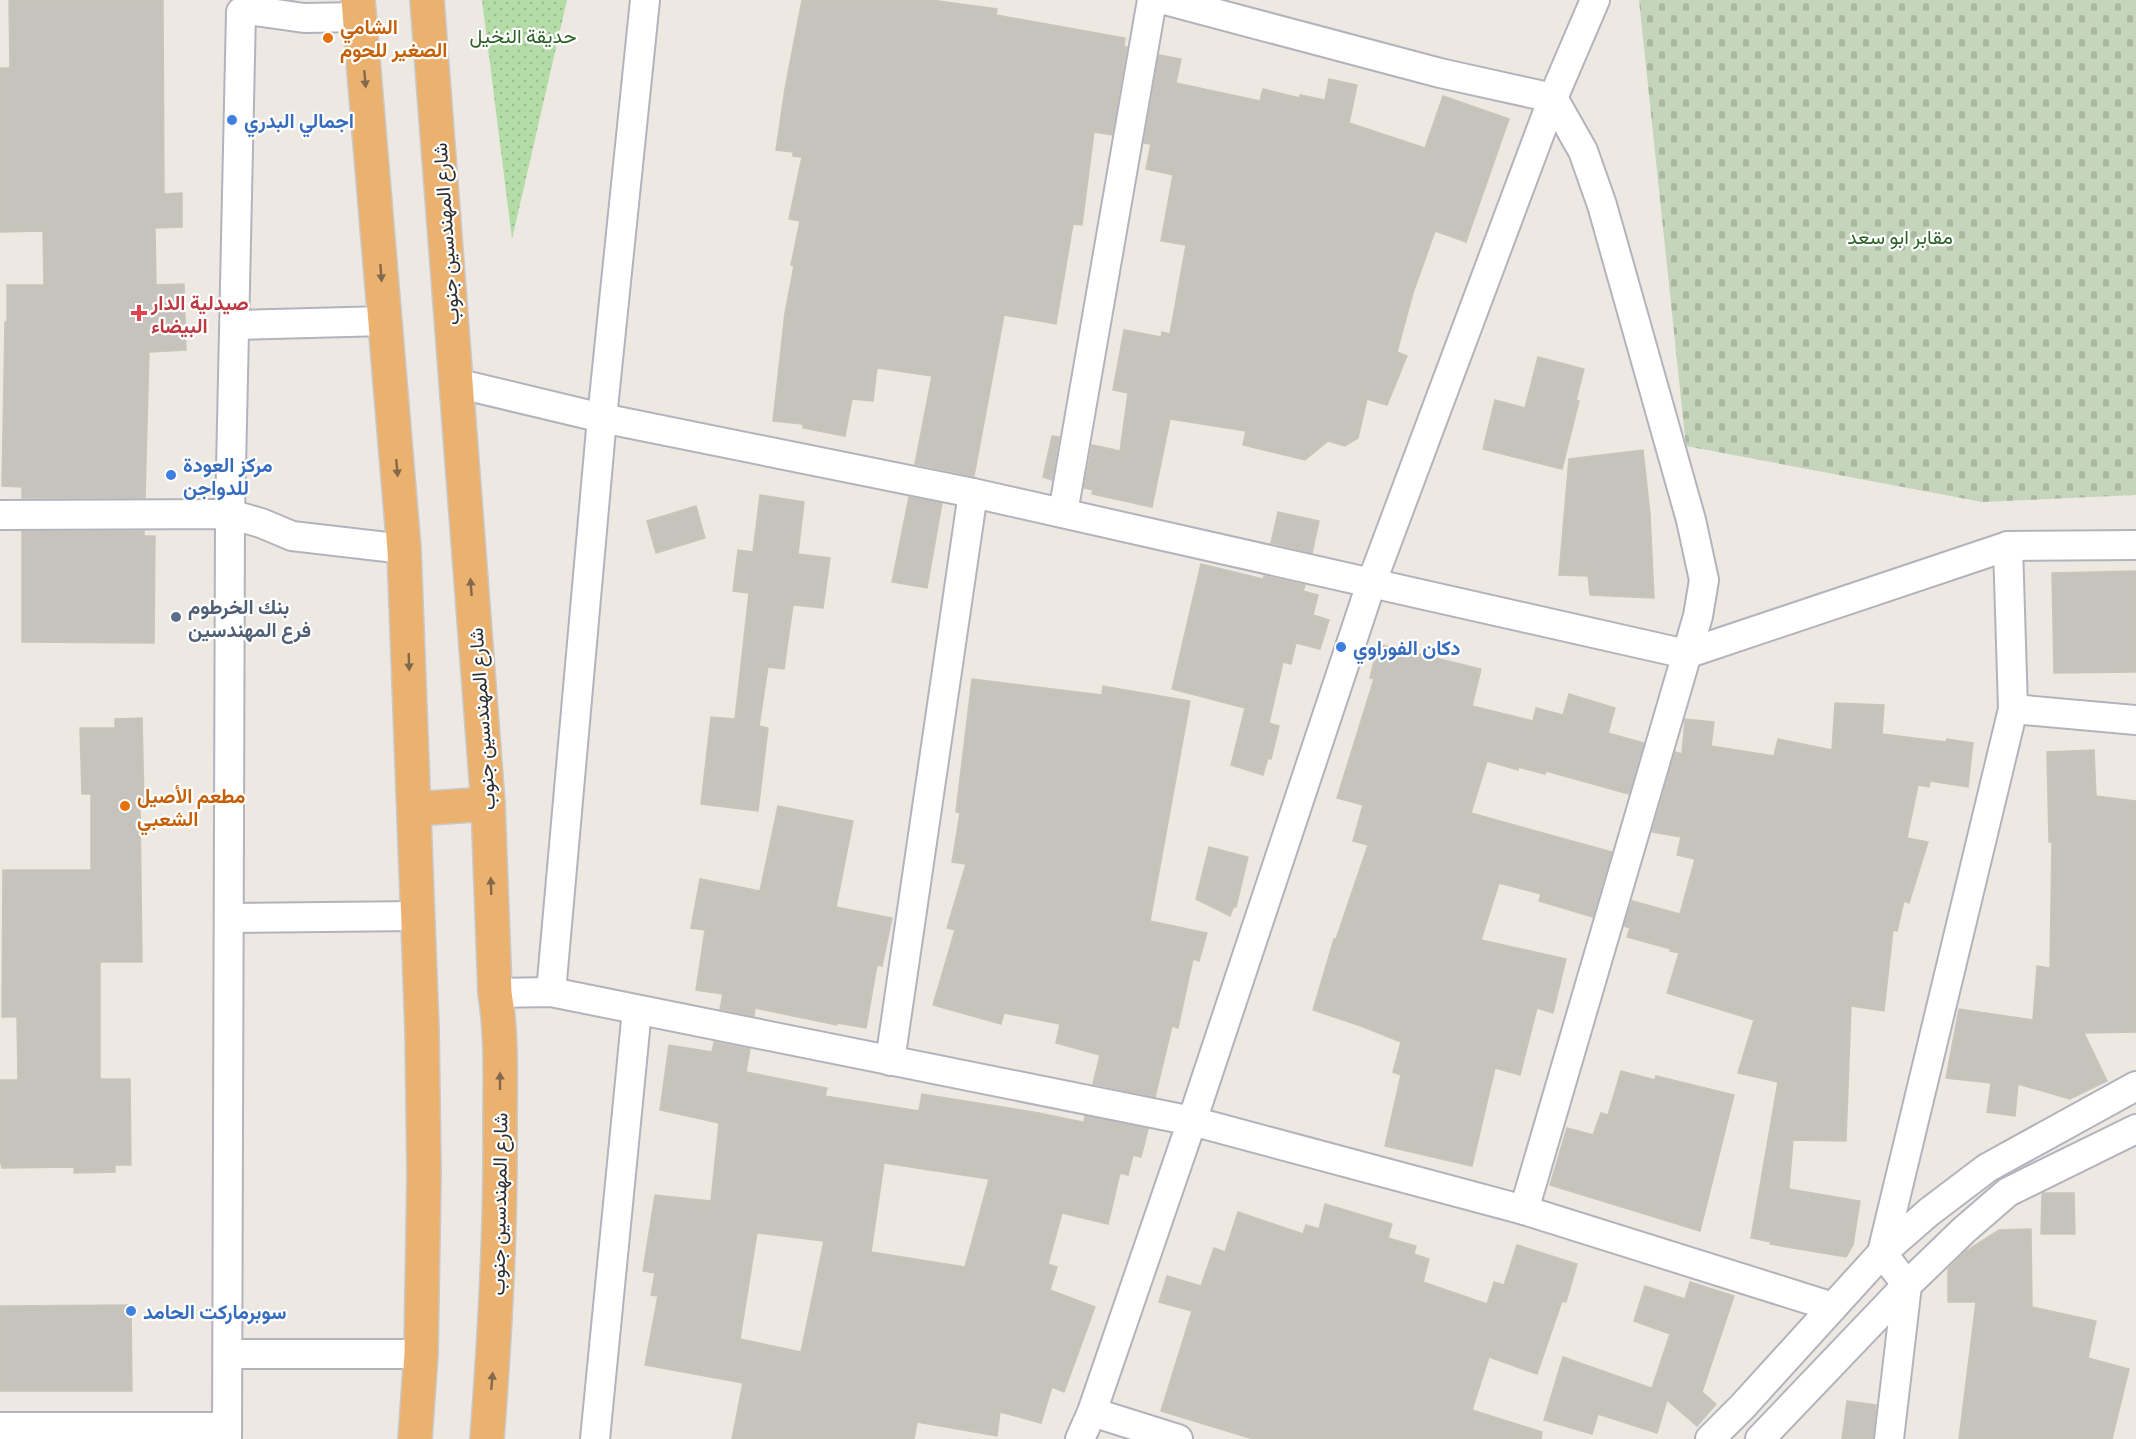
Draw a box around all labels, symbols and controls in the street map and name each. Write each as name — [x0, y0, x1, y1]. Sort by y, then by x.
place label: الشامي الصغير للحوم — [340, 14, 447, 63]
park label: حديقة النخيل — [469, 23, 577, 48]
marker: الشامي الصغير للحوم — [321, 31, 335, 45]
one-way arrow — [360, 70, 370, 89]
place label: اجمالي البدري — [244, 108, 354, 138]
marker: اجمالي البدري — [225, 113, 239, 127]
street label: شارع المهندسين جنوب — [427, 142, 466, 326]
park label: مقابر ابو سعد — [1847, 224, 1953, 250]
one-way arrow — [376, 264, 386, 283]
place label: صيدلية الدار البيضاء — [150, 290, 249, 338]
marker: صيدلية الدار البيضاء — [132, 306, 146, 320]
place label: مركز العودة للدواجن — [183, 452, 273, 501]
one-way arrow — [392, 458, 402, 477]
marker: مركز العودة للدواجن — [164, 468, 178, 482]
one-way arrow — [466, 578, 476, 597]
place label: بنك الخرطوم فرع المهندسين — [188, 594, 311, 644]
marker: بنك الخرطوم فرع المهندسين — [169, 610, 183, 624]
street label: شارع المهندسين جنوب — [463, 627, 502, 811]
place label: دكان الفوراوي — [1353, 635, 1461, 665]
marker: دكان الفوراوي — [1334, 640, 1348, 654]
one-way arrow — [404, 653, 413, 672]
place label: مطعم الأصيل الشعبي — [137, 783, 246, 836]
marker: مطعم الأصيل الشعبي — [118, 799, 132, 813]
one-way arrow — [487, 877, 496, 896]
one-way arrow — [495, 1071, 505, 1090]
street label: شارع المهندسين جنوب — [484, 1112, 515, 1296]
place label: سوبرماركت الحامد — [143, 1299, 286, 1325]
marker: سوبرماركت الحامد — [124, 1304, 138, 1318]
one-way arrow — [487, 1371, 496, 1390]

